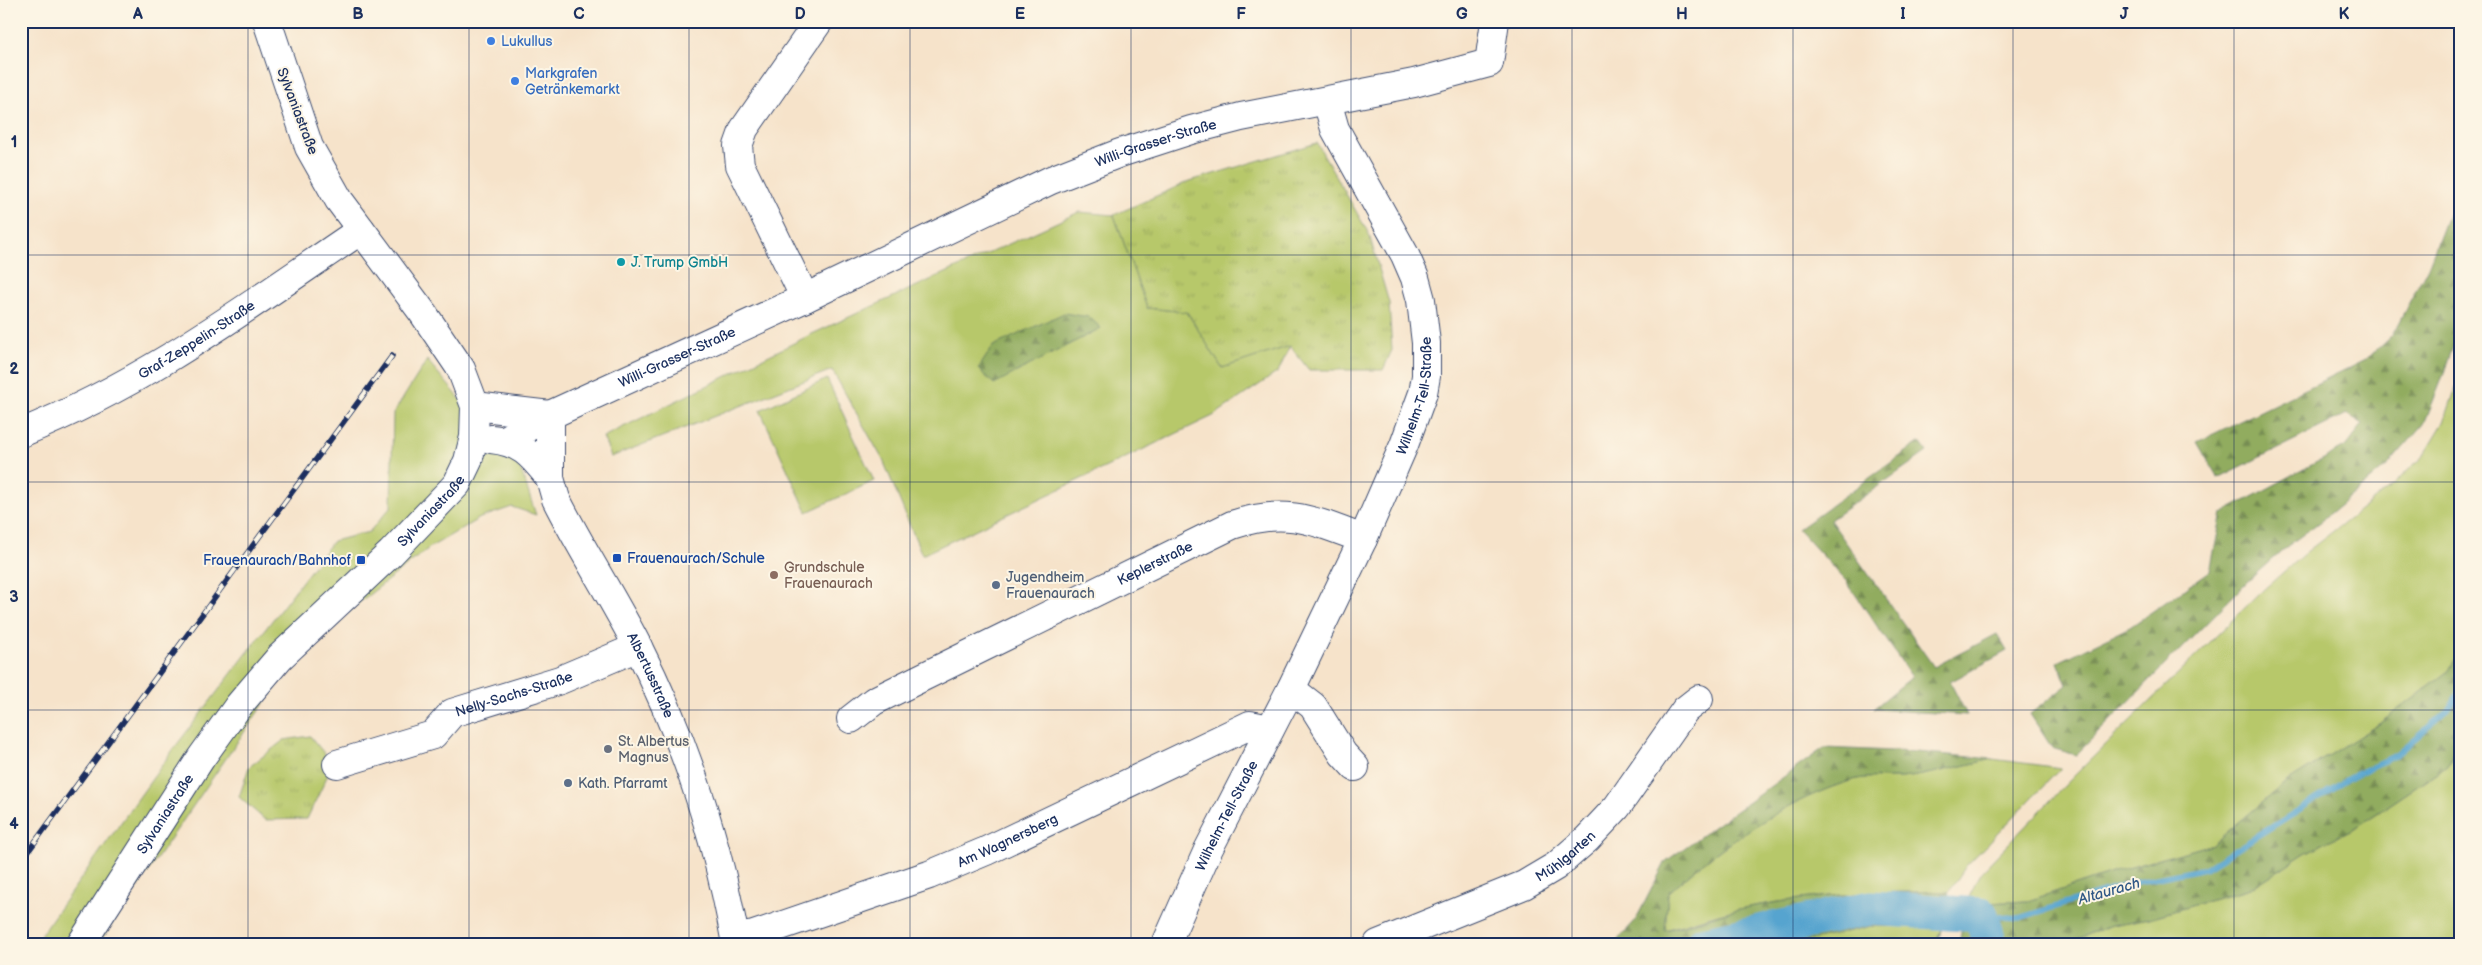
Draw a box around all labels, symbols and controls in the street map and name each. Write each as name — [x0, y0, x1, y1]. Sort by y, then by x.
text: A — [132, 5, 143, 24]
text: B — [352, 5, 364, 24]
text: C — [573, 5, 585, 24]
text: D — [794, 5, 806, 24]
text: E — [1015, 5, 1025, 24]
text: F — [1236, 5, 1246, 24]
text: G — [1456, 5, 1468, 24]
text: H — [1676, 5, 1688, 24]
text: I — [1900, 5, 1906, 24]
text: J — [2120, 5, 2129, 24]
text: K — [2339, 5, 2350, 24]
place label: Lukullus — [501, 33, 552, 50]
marker: Lukullus — [485, 35, 497, 47]
street label: Sylvaniastraße — [273, 65, 322, 157]
place label: Markgrafen Getränkemarkt — [525, 65, 620, 98]
marker: Markgrafen Getränkemarkt — [509, 75, 521, 87]
street label: Willi-Grasser-Straße — [1093, 116, 1218, 171]
text: 1 — [11, 133, 17, 152]
place label: J. Trump GmbH — [631, 254, 728, 271]
marker: J. Trump GmbH — [615, 256, 627, 268]
street label: Graf-Zeppelin-Straße — [135, 297, 258, 383]
street label: Willi-Grasser-Straße — [616, 323, 738, 391]
street label: Wilhelm-Tell-Straße — [1393, 336, 1435, 458]
text: 2 — [9, 360, 19, 379]
street label: Sylvaniastraße — [394, 473, 469, 550]
street label: Keplerstraße — [1114, 538, 1195, 589]
place label: Frauenaurach/Schule — [627, 550, 765, 567]
place label: Frauenaurach/Bahnhof — [203, 552, 352, 569]
marker: Frauenaurach/Schule — [611, 552, 623, 564]
marker: Frauenaurach/Bahnhof — [355, 554, 367, 566]
place label: Grundschule Frauenaurach — [784, 559, 873, 592]
marker: Grundschule Frauenaurach — [768, 569, 780, 581]
place label: Jugendheim Frauenaurach — [1006, 569, 1095, 602]
marker: Jugendheim Frauenaurach — [990, 579, 1002, 591]
text: 3 — [9, 588, 19, 607]
street label: Albertusstraße — [623, 630, 677, 721]
street label: Nelly-Sachs-Straße — [453, 668, 575, 721]
place label: St. Albertus Magnus — [618, 733, 689, 766]
marker: St. Albertus Magnus — [602, 743, 614, 755]
street label: Wilhelm-Tell-Straße — [1192, 758, 1262, 874]
street label: Sylvaniastraße — [133, 771, 197, 857]
place label: Kath. Pfarramt — [578, 775, 668, 792]
marker: Kath. Pfarramt — [562, 777, 574, 789]
street label: Am Wagnersberg — [955, 810, 1060, 871]
text: 4 — [9, 815, 19, 834]
street label: Mühlgarten — [1532, 827, 1599, 885]
water label: Altaurach — [2075, 874, 2142, 910]

